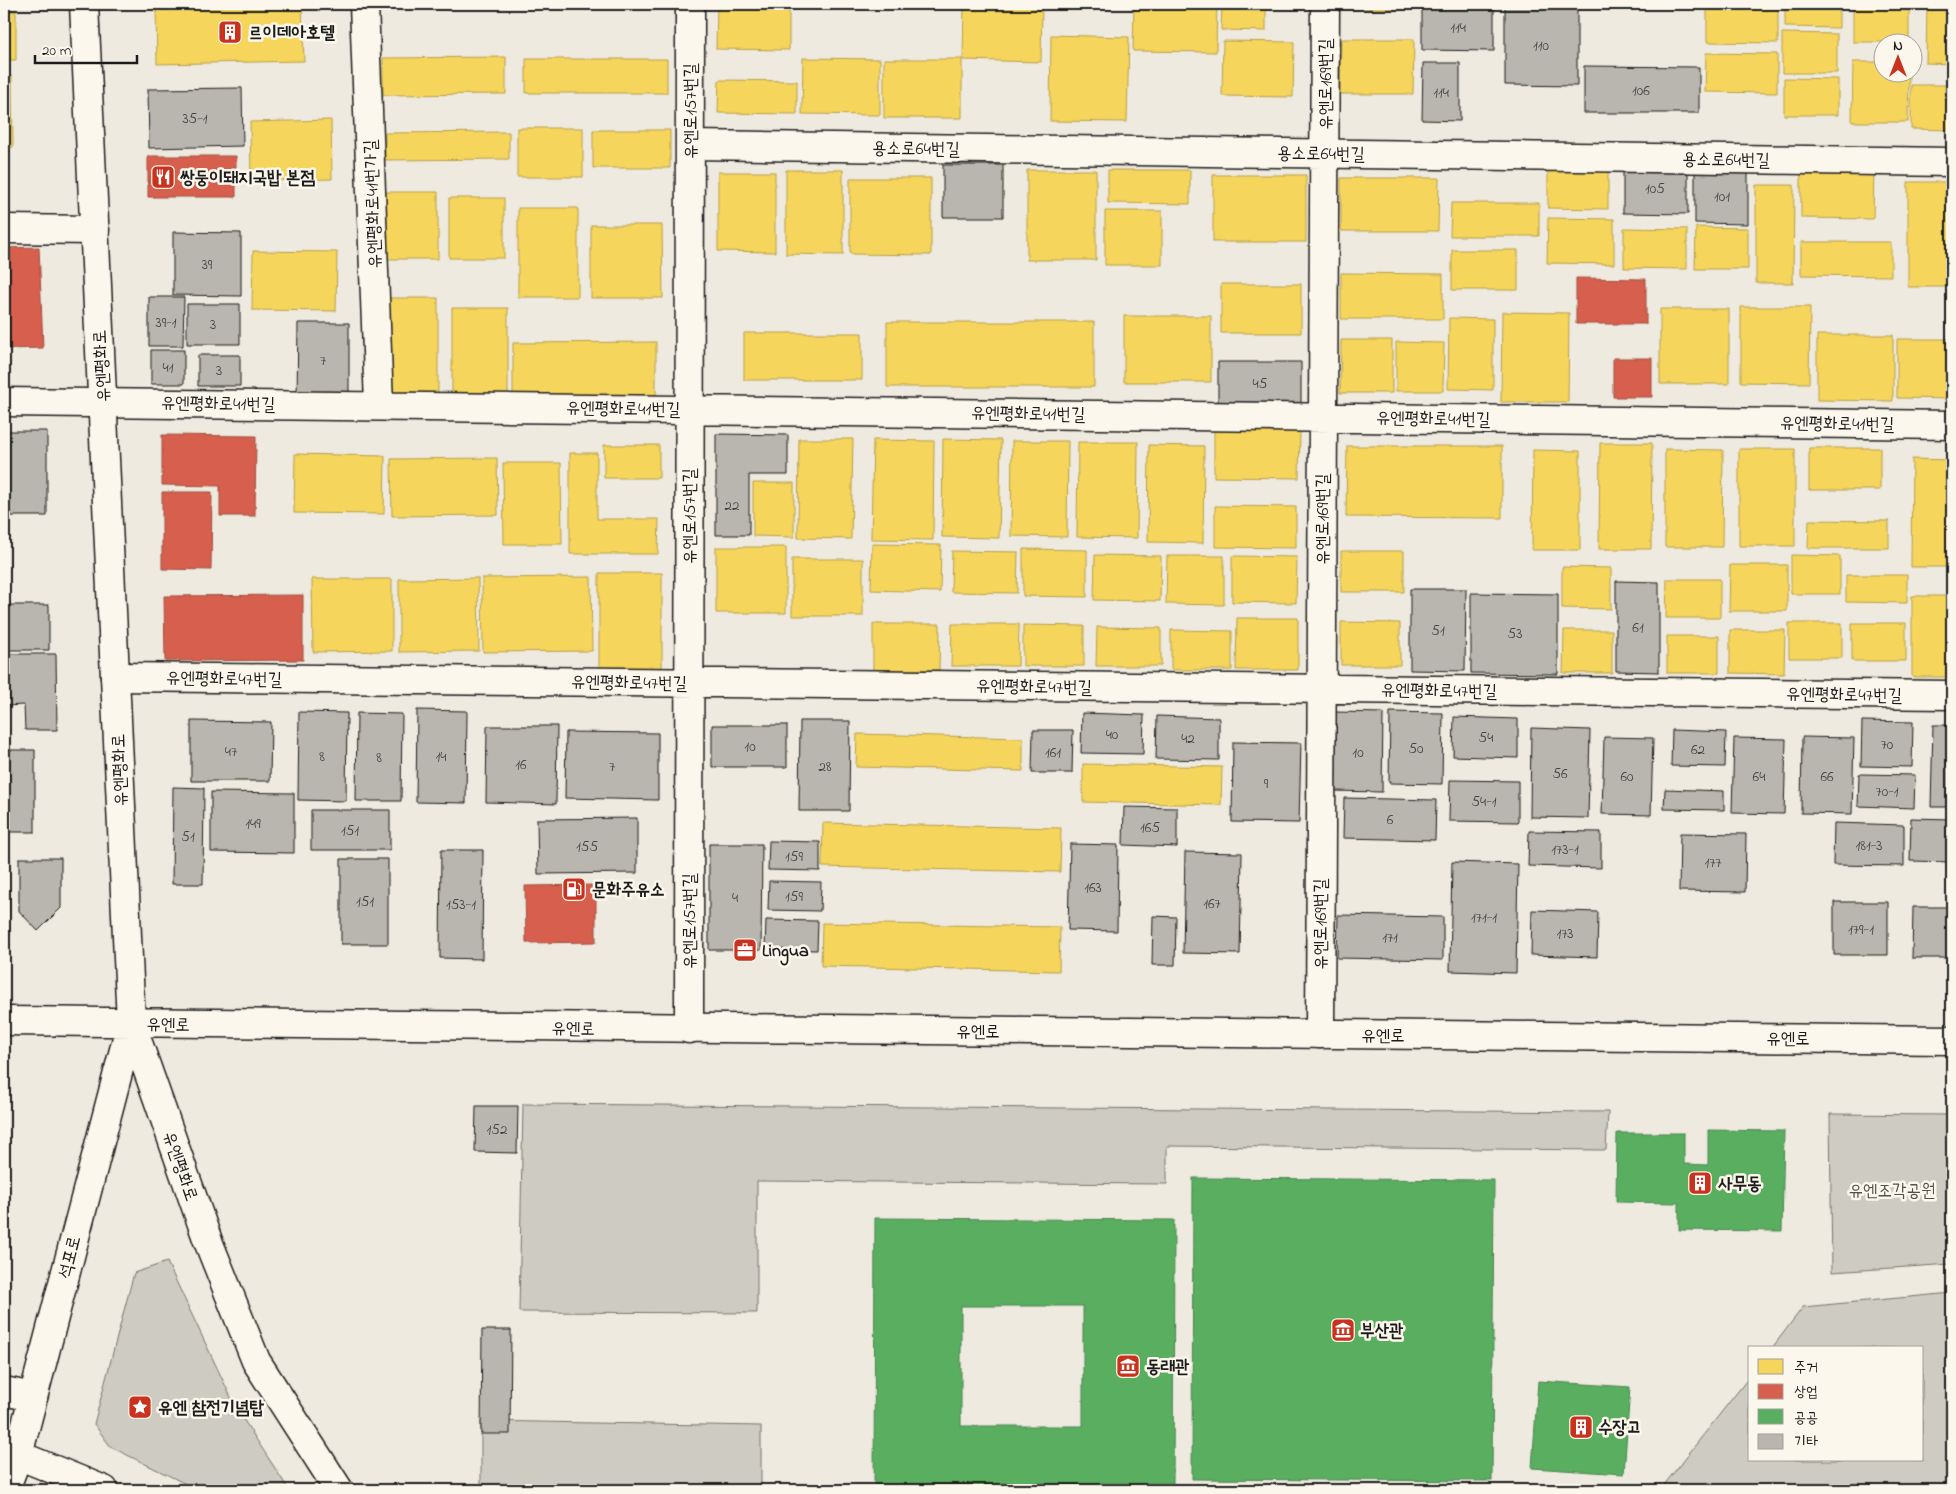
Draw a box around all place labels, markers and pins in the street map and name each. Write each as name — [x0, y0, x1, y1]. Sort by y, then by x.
building icon: 르이데아호텔 — [217, 19, 243, 45]
place label: 르이데아호텔 — [248, 21, 335, 47]
restaurant icon: 쌍둥이돼지국밥 본점 — [150, 164, 176, 190]
place label: 쌍둥이돼지국밥 본점 — [180, 166, 315, 192]
fuel station icon: 문화주유소 — [561, 876, 587, 902]
place label: 문화주유소 — [592, 878, 664, 904]
office icon: Lingua — [732, 937, 758, 963]
place label: Lingua — [762, 939, 809, 966]
building icon: 사무동 — [1687, 1170, 1713, 1196]
place label: 사무동 — [1718, 1172, 1761, 1198]
museum icon: 부산관 — [1330, 1317, 1356, 1343]
place label: 부산관 — [1360, 1319, 1404, 1345]
museum icon: 동래관 — [1115, 1353, 1141, 1379]
place label: 동래관 — [1146, 1355, 1190, 1381]
place icon: 유엔 참전기념탑 — [127, 1394, 153, 1420]
place label: 유엔 참전기념탑 — [158, 1396, 264, 1422]
building icon: 수장고 — [1568, 1414, 1594, 1440]
place label: 수장고 — [1598, 1416, 1641, 1442]

